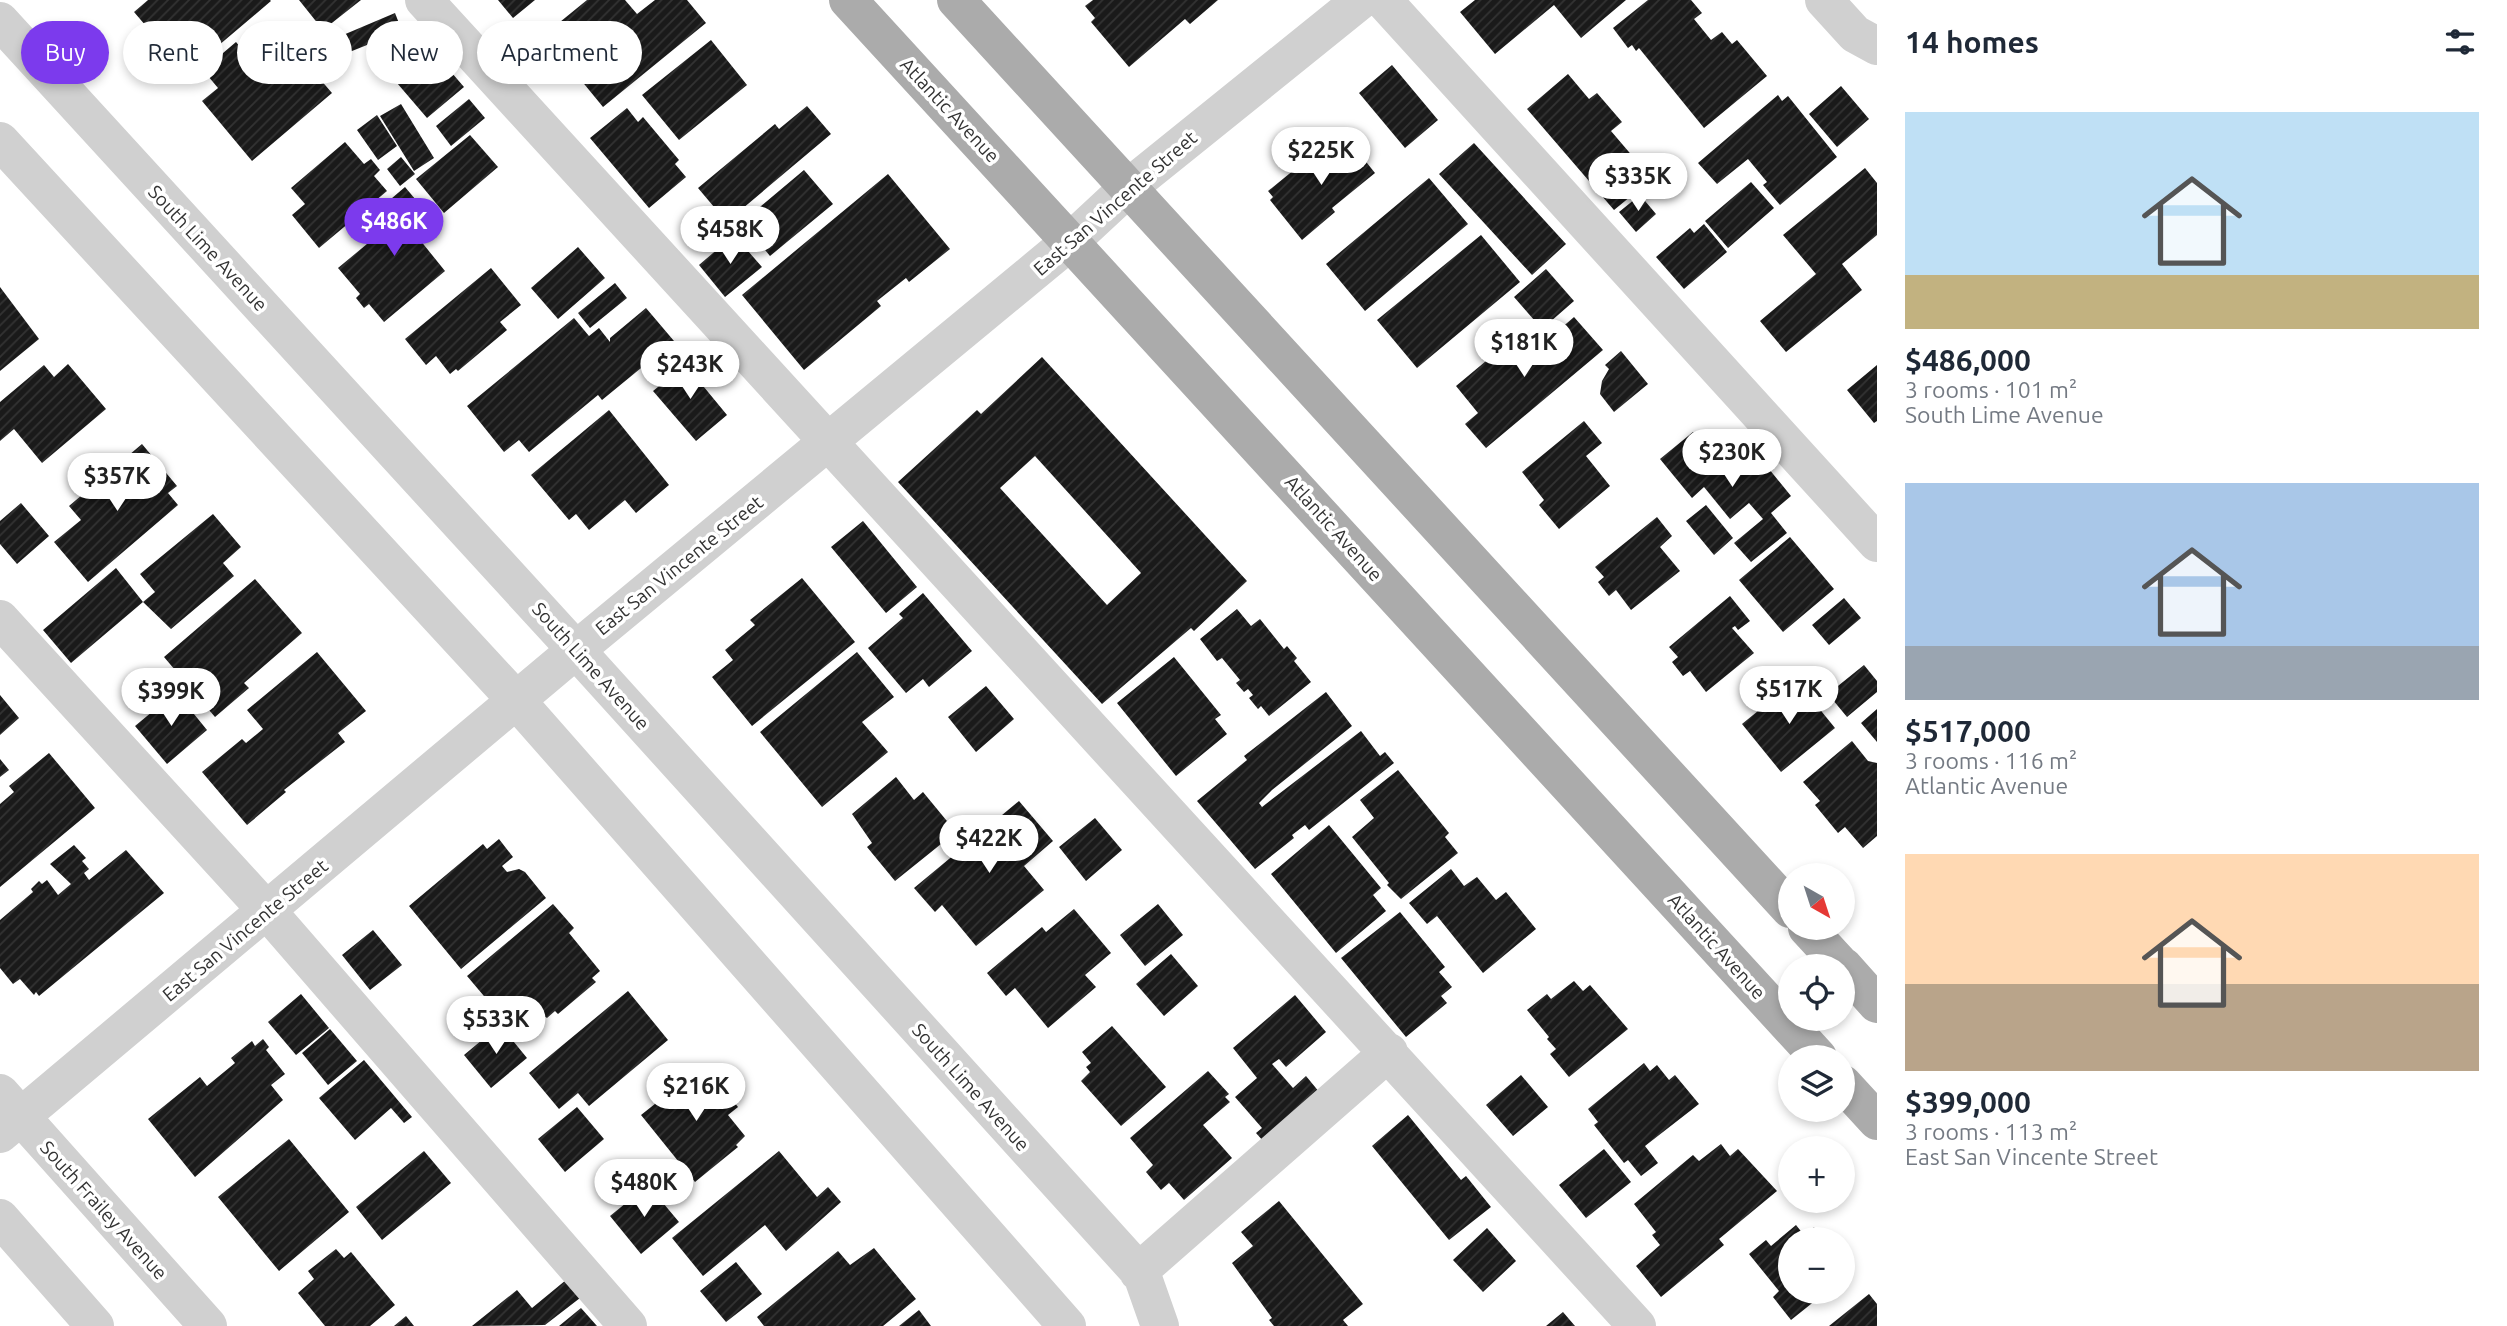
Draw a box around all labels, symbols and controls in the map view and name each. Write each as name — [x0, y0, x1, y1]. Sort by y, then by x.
chip: Buy — [21, 21, 109, 84]
chip: Rent — [123, 21, 223, 84]
chip: Filters — [237, 21, 352, 84]
chip: New — [366, 21, 463, 84]
chip: Apartment — [477, 21, 642, 84]
icon: filters — [2441, 23, 2479, 61]
text: 14 homes — [1905, 25, 2039, 59]
street label: Atlantic Avenue — [896, 53, 1004, 167]
street label: East San Vincente Street — [1029, 126, 1201, 280]
pin: $225K — [1272, 128, 1370, 187]
text: $225K — [1287, 137, 1355, 162]
pin: $335K — [1589, 154, 1687, 213]
icon: home — [2129, 158, 2255, 284]
text: $335K — [1604, 163, 1672, 188]
street label: South Lime Avenue — [144, 180, 272, 316]
pin: $486K — [345, 198, 443, 258]
pin: $458K — [681, 206, 779, 266]
text: $486K — [360, 208, 428, 233]
text: $458K — [696, 216, 764, 241]
pin: $181K — [1475, 320, 1573, 379]
text: $181K — [1490, 329, 1558, 354]
pin: $243K — [641, 342, 739, 401]
text: $486,000 — [1905, 343, 2031, 377]
text: $243K — [656, 351, 724, 376]
text: 3 rooms · 101 m² — [1905, 377, 2077, 402]
text: South Lime Avenue — [1905, 402, 2104, 427]
pin: $230K — [1683, 430, 1781, 489]
text: $230K — [1698, 439, 1766, 464]
pin: $357K — [68, 454, 166, 513]
text: $357K — [83, 463, 151, 488]
street label: Atlantic Avenue — [1281, 471, 1387, 585]
street label: East San Vincente Street — [591, 490, 768, 639]
icon: home — [2129, 529, 2255, 655]
street label: South Lime Avenue — [528, 598, 654, 734]
pin: $517K — [1740, 666, 1838, 726]
pin: $399K — [122, 668, 220, 728]
text: $517K — [1755, 676, 1823, 701]
text: $399K — [137, 678, 205, 703]
text: $517,000 — [1905, 714, 2031, 748]
text: 3 rooms · 116 m² — [1905, 748, 2077, 773]
text: Atlantic Avenue — [1905, 773, 2068, 798]
pin: $422K — [940, 816, 1038, 875]
text: $422K — [955, 825, 1023, 850]
street label: East San Vincente Street — [158, 854, 333, 1006]
north arrow — [1778, 863, 1855, 940]
map controls — [1778, 863, 1855, 1304]
street label: Atlantic Avenue — [1664, 889, 1770, 1003]
icon: home — [2129, 900, 2255, 1026]
button: locate — [1778, 954, 1855, 1031]
pin: $533K — [447, 996, 545, 1056]
text: $533K — [462, 1006, 530, 1031]
street label: South Lime Avenue — [908, 1019, 1034, 1155]
button: layers — [1778, 1045, 1855, 1122]
pin: $216K — [647, 1064, 745, 1123]
text: $216K — [662, 1073, 730, 1098]
text: $399,000 — [1905, 1085, 2031, 1119]
text: 3 rooms · 113 m² — [1905, 1119, 2077, 1144]
street label: South Frailey Avenue — [36, 1136, 172, 1284]
button: + — [1778, 1136, 1855, 1213]
text: East San Vincente Street — [1905, 1144, 2158, 1169]
pin: $480K — [595, 1160, 693, 1219]
text: $480K — [610, 1169, 678, 1194]
button: − — [1778, 1227, 1855, 1304]

